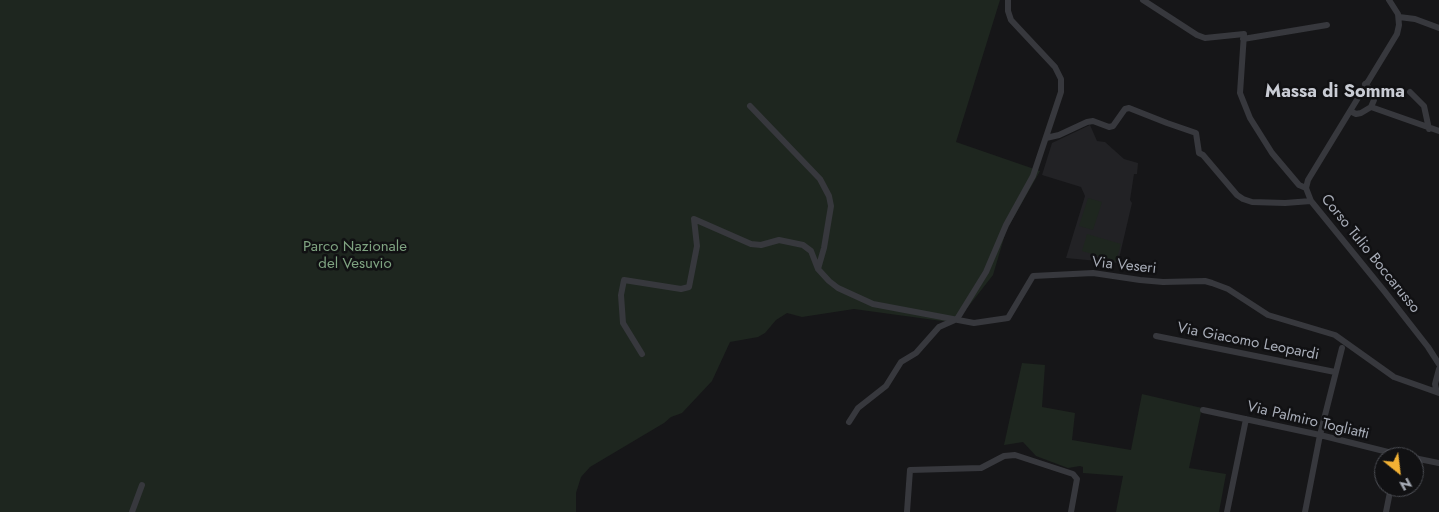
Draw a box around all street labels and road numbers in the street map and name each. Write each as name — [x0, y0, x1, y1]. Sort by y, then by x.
street label: Corso Tulio Boccarusso — [1317, 191, 1423, 317]
street label: Via Veseri — [1091, 254, 1157, 278]
street label: Via Giacomo Leopardi — [1176, 319, 1320, 365]
street label: Via Palmiro Togliatti — [1245, 398, 1371, 444]

